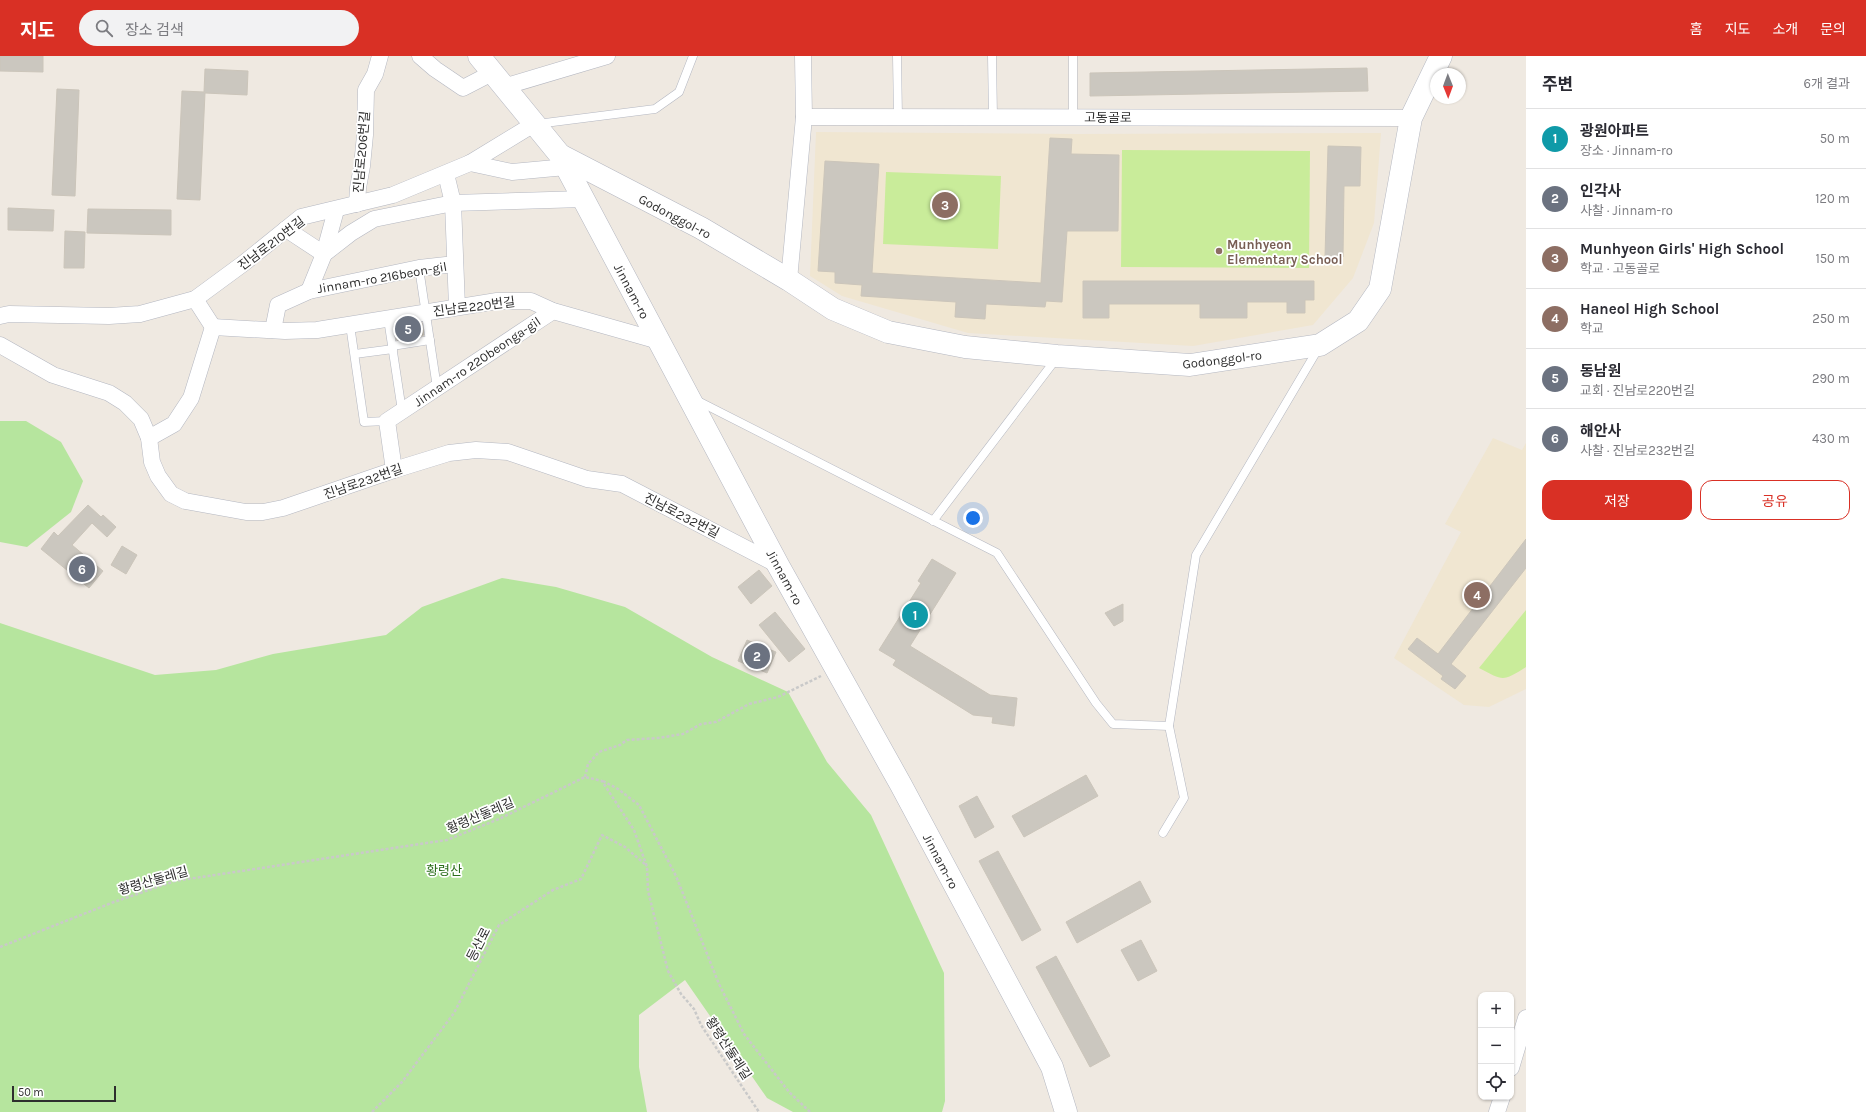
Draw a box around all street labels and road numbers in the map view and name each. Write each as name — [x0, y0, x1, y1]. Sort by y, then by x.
street label: 진남로206번길 — [350, 110, 373, 194]
street label: 고동골로 — [1084, 110, 1132, 125]
street label: Godonggol-ro — [636, 191, 714, 242]
street label: 진남로210번길 — [235, 214, 308, 273]
street label: Jinnam-ro 216beon-gil — [316, 259, 448, 296]
street label: Jinnam-ro — [611, 261, 652, 321]
street label: 진남로220번길 — [432, 294, 516, 319]
street label: Jinnam-ro 220beonga-gil — [411, 313, 543, 409]
street label: Godonggol-ro — [1181, 347, 1263, 372]
street label: 진남로232번길 — [322, 461, 405, 502]
street label: 진남로232번길 — [642, 490, 722, 541]
street label: Jinnam-ro — [763, 547, 806, 607]
street label: 황령산둘레길 — [444, 795, 516, 836]
street label: Jinnam-ro — [920, 831, 961, 891]
street label: 황령산둘레길 — [117, 863, 190, 898]
street label: 등산로 — [464, 925, 493, 964]
street label: 황령산둘레길 — [703, 1014, 754, 1082]

